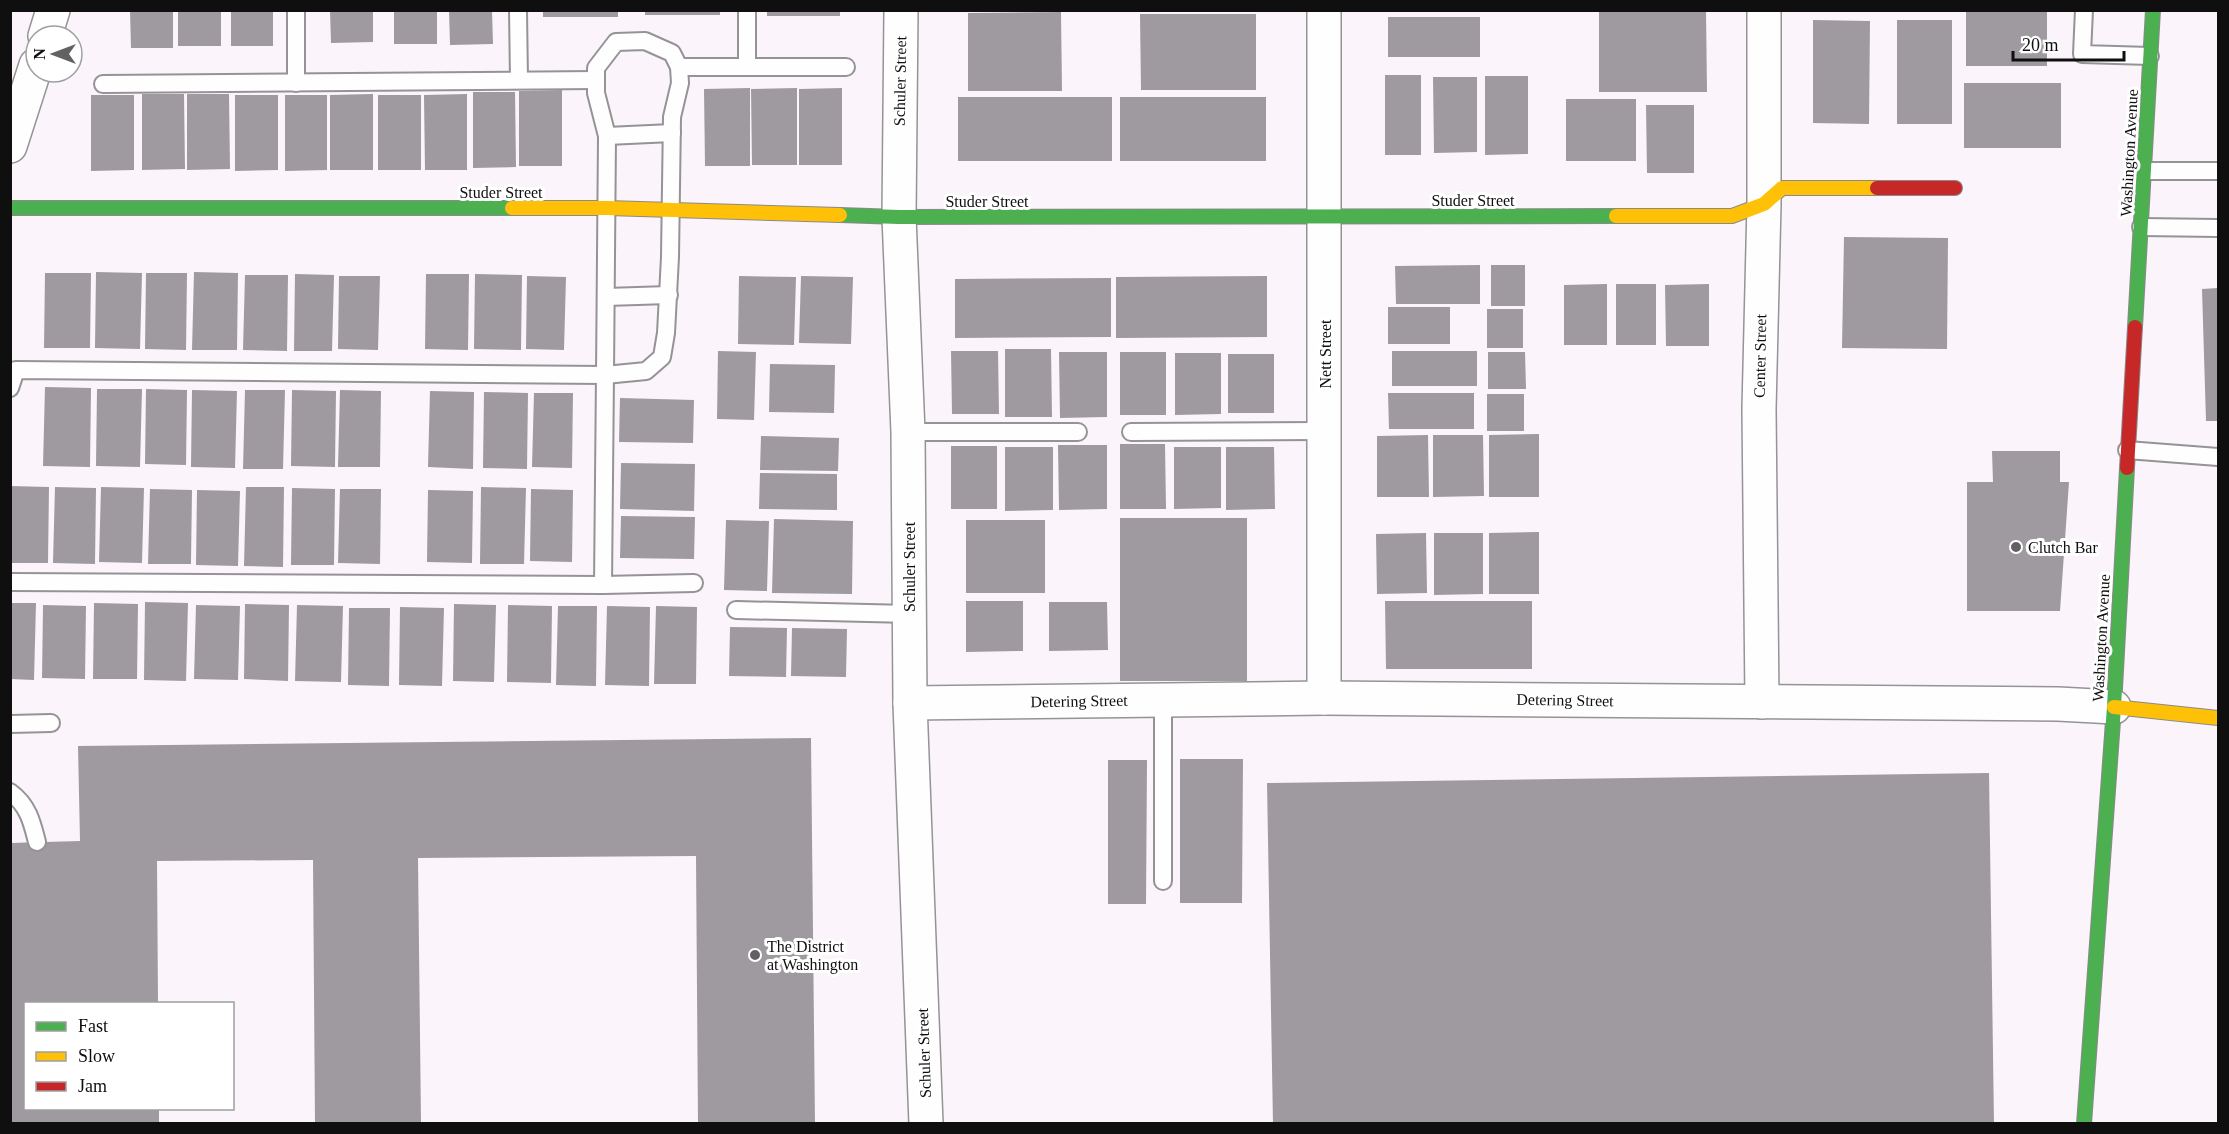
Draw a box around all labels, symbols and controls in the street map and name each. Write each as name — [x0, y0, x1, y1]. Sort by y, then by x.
north arrow — [24, 24, 84, 84]
scale bar — [2013, 24, 2124, 62]
street label: Schuler Street — [891, 35, 909, 126]
text: 20 m — [2022, 35, 2059, 55]
text: N — [31, 48, 48, 60]
street label: Washington Avenue — [2117, 89, 2142, 217]
street label: Studer Street — [459, 184, 543, 201]
street label: Studer Street — [1431, 192, 1515, 209]
street label: Studer Street — [945, 193, 1029, 210]
street label: Center Street — [1751, 313, 1769, 398]
street label: Nett Street — [1317, 319, 1334, 388]
street label: Schuler Street — [901, 521, 918, 612]
place label: Clutch Bar — [2028, 539, 2098, 556]
marker: Clutch Bar — [2009, 540, 2023, 554]
street label: Washington Avenue — [2089, 574, 2114, 702]
street label: Detering Street — [1516, 691, 1614, 710]
street label: Detering Street — [1030, 692, 1128, 711]
place label: The District at Washington — [767, 938, 858, 974]
marker: The District at Washington — [748, 948, 762, 962]
legend — [24, 1002, 234, 1110]
street label: Schuler Street — [914, 1007, 934, 1098]
text: Fast — [78, 1016, 108, 1036]
text: Slow — [78, 1046, 115, 1066]
text: Jam — [78, 1076, 107, 1096]

